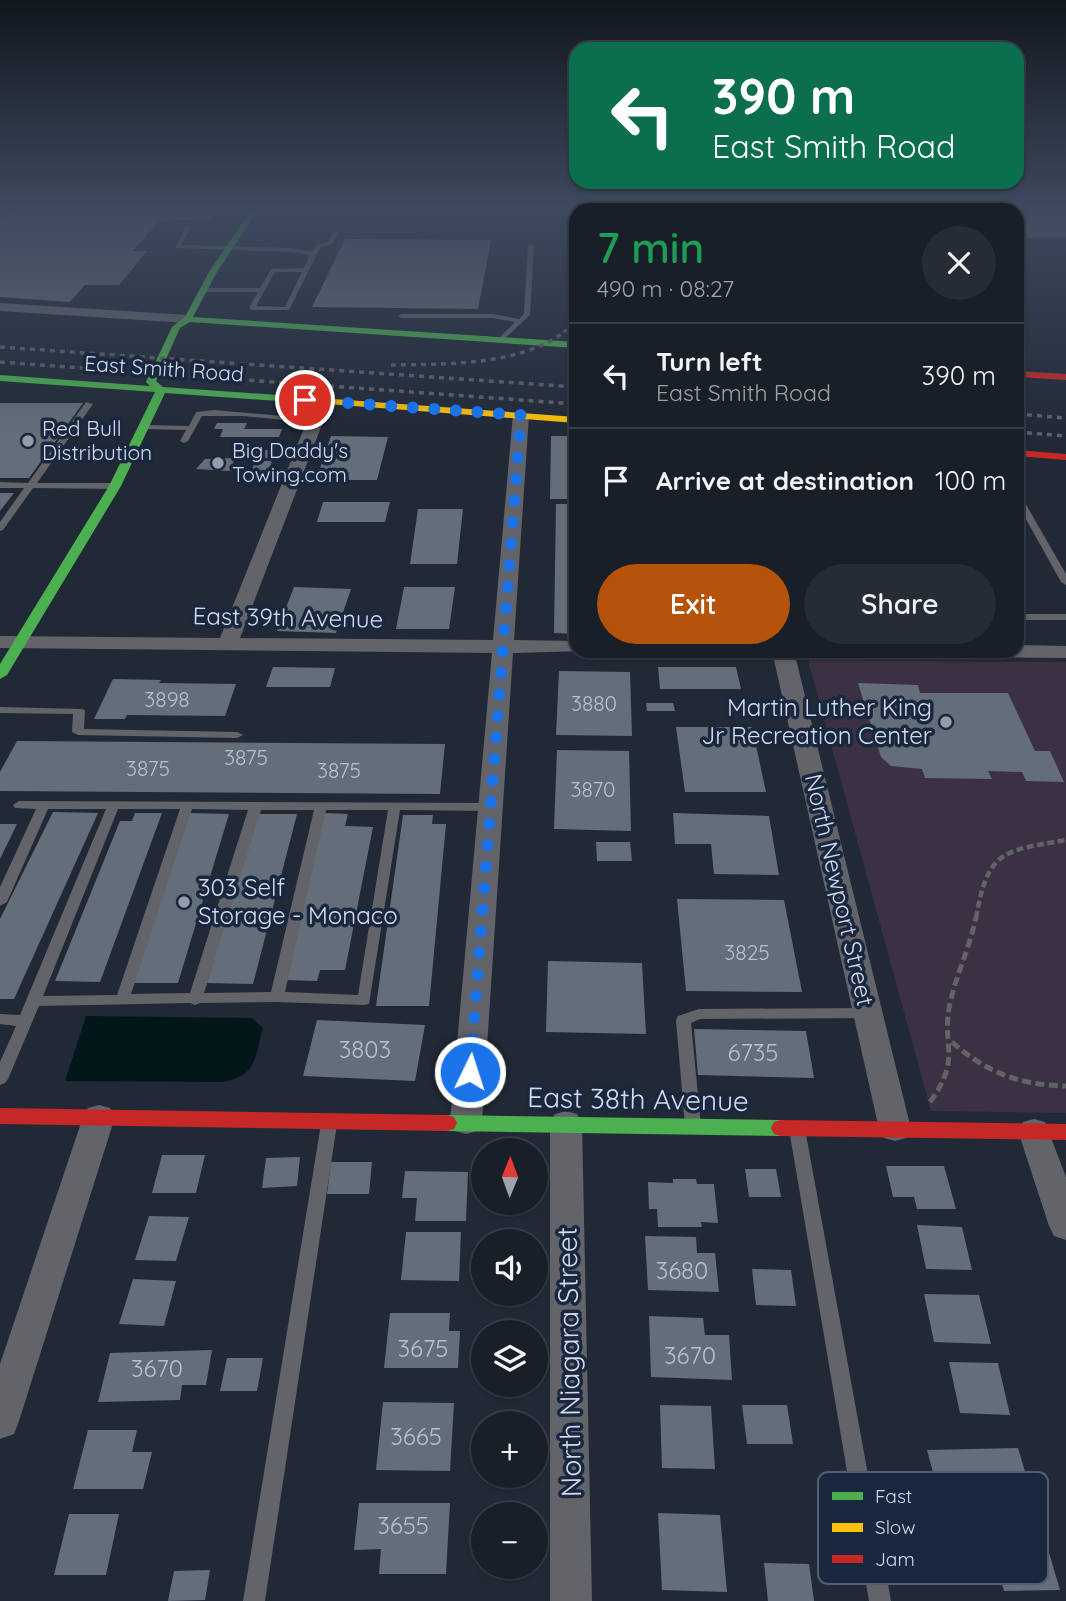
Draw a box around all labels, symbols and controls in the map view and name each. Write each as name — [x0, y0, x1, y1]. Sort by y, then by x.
text: 390 m — [712, 65, 855, 126]
icon: left — [597, 70, 688, 161]
text: East Smith Road — [712, 126, 955, 166]
text: 7 min — [597, 221, 704, 274]
button: close — [922, 226, 996, 300]
text: 490 m · 08:27 — [597, 274, 734, 303]
text: Turn left — [656, 345, 763, 378]
street label: East Smith Road — [84, 349, 245, 387]
icon: left — [597, 357, 635, 395]
text: 390 m — [922, 359, 996, 392]
pin — [275, 370, 335, 430]
text: East Smith Road — [656, 378, 831, 407]
icon: arrive — [286, 381, 324, 419]
place label: Red Bull Distribution — [42, 415, 152, 465]
marker: Red Bull Distribution — [20, 433, 36, 449]
place label: Big Daddy's Towing.com — [232, 437, 348, 487]
marker: Big Daddy's Towing.com — [210, 455, 226, 471]
icon: arrive — [597, 462, 635, 500]
text: Arrive at destination — [656, 464, 914, 497]
text: 100 m — [935, 464, 1006, 497]
button: Exit — [597, 564, 790, 644]
button: Share — [804, 564, 996, 644]
street label: East 39th Avenue — [193, 600, 384, 634]
house number: 3898 — [144, 686, 190, 712]
house number: 3880 — [571, 690, 617, 716]
place label: Martin Luther King Jr Recreation Center — [702, 692, 932, 750]
marker: Martin Luther King Jr Recreation Center — [938, 714, 954, 730]
house number: 3875 — [224, 744, 268, 770]
house number: 3875 — [126, 755, 170, 781]
house number: 3875 — [317, 757, 361, 783]
street label: North Newport Street — [799, 771, 881, 1009]
house number: 3870 — [571, 776, 615, 802]
place label: 303 Self Storage - Monaco — [198, 872, 398, 930]
marker: 303 Self Storage - Monaco — [176, 894, 192, 910]
house number: 3825 — [724, 939, 770, 965]
house number: 3803 — [339, 1034, 391, 1064]
position arrow — [433, 1035, 507, 1109]
house number: 6735 — [728, 1037, 778, 1067]
street label: East 38th Avenue — [527, 1079, 749, 1118]
north arrow — [471, 1138, 548, 1214]
map controls — [471, 1138, 548, 1579]
street label: North Niagara Street — [549, 1227, 588, 1497]
button: sound — [471, 1229, 548, 1306]
house number: 3680 — [656, 1255, 708, 1285]
button: layers — [471, 1320, 548, 1397]
house number: 3675 — [398, 1333, 448, 1363]
house number: 3670 — [664, 1340, 716, 1370]
house number: 3670 — [131, 1353, 183, 1383]
button: + — [471, 1411, 548, 1488]
house number: 3665 — [390, 1421, 442, 1451]
legend — [818, 1472, 1048, 1584]
text: Fast — [875, 1484, 912, 1508]
button: − — [471, 1502, 548, 1579]
house number: 3655 — [377, 1510, 429, 1540]
text: Slow — [875, 1515, 916, 1539]
text: Jam — [875, 1547, 915, 1571]

